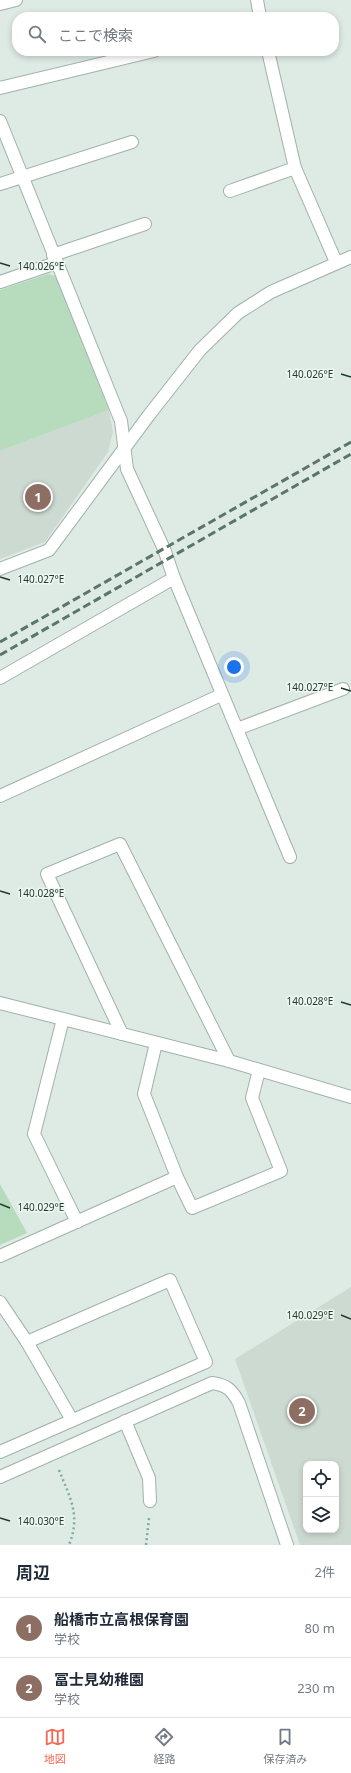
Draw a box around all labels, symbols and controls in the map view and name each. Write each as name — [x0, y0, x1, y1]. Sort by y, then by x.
search box — [12, 12, 339, 56]
icon: search — [26, 23, 48, 45]
text: ここで検索 — [58, 25, 133, 45]
text: 140.026°E — [18, 259, 64, 273]
text: 140.026°E — [287, 367, 333, 381]
pin: 1 — [25, 482, 51, 512]
text: 140.027°E — [18, 572, 64, 586]
your location — [224, 657, 244, 677]
text: 140.027°E — [287, 680, 333, 694]
text: 140.028°E — [18, 886, 64, 900]
text: 140.028°E — [287, 994, 333, 1008]
text: 140.029°E — [18, 1200, 64, 1214]
text: 140.029°E — [287, 1308, 333, 1322]
pin: 2 — [289, 1396, 315, 1426]
map controls — [303, 1461, 339, 1533]
button: locate — [303, 1461, 339, 1497]
button: layers — [303, 1497, 339, 1533]
text: 140.030°E — [18, 1514, 64, 1528]
text: 周辺 — [16, 1561, 50, 1584]
text: 2件 — [315, 1563, 335, 1581]
text: 船橋市立高根保育園 — [54, 1609, 189, 1629]
text: 1 — [25, 1619, 33, 1637]
text: 80 m — [305, 1619, 335, 1637]
text: 学校 — [54, 1630, 80, 1648]
text: 冨士見幼稚園 — [54, 1669, 144, 1689]
text: 2 — [25, 1679, 33, 1697]
text: 230 m — [297, 1679, 335, 1697]
text: 学校 — [54, 1690, 80, 1708]
tab: 地図 — [44, 1726, 66, 1766]
tab: 経路 — [153, 1726, 175, 1766]
tab: 保存済み — [263, 1726, 307, 1766]

